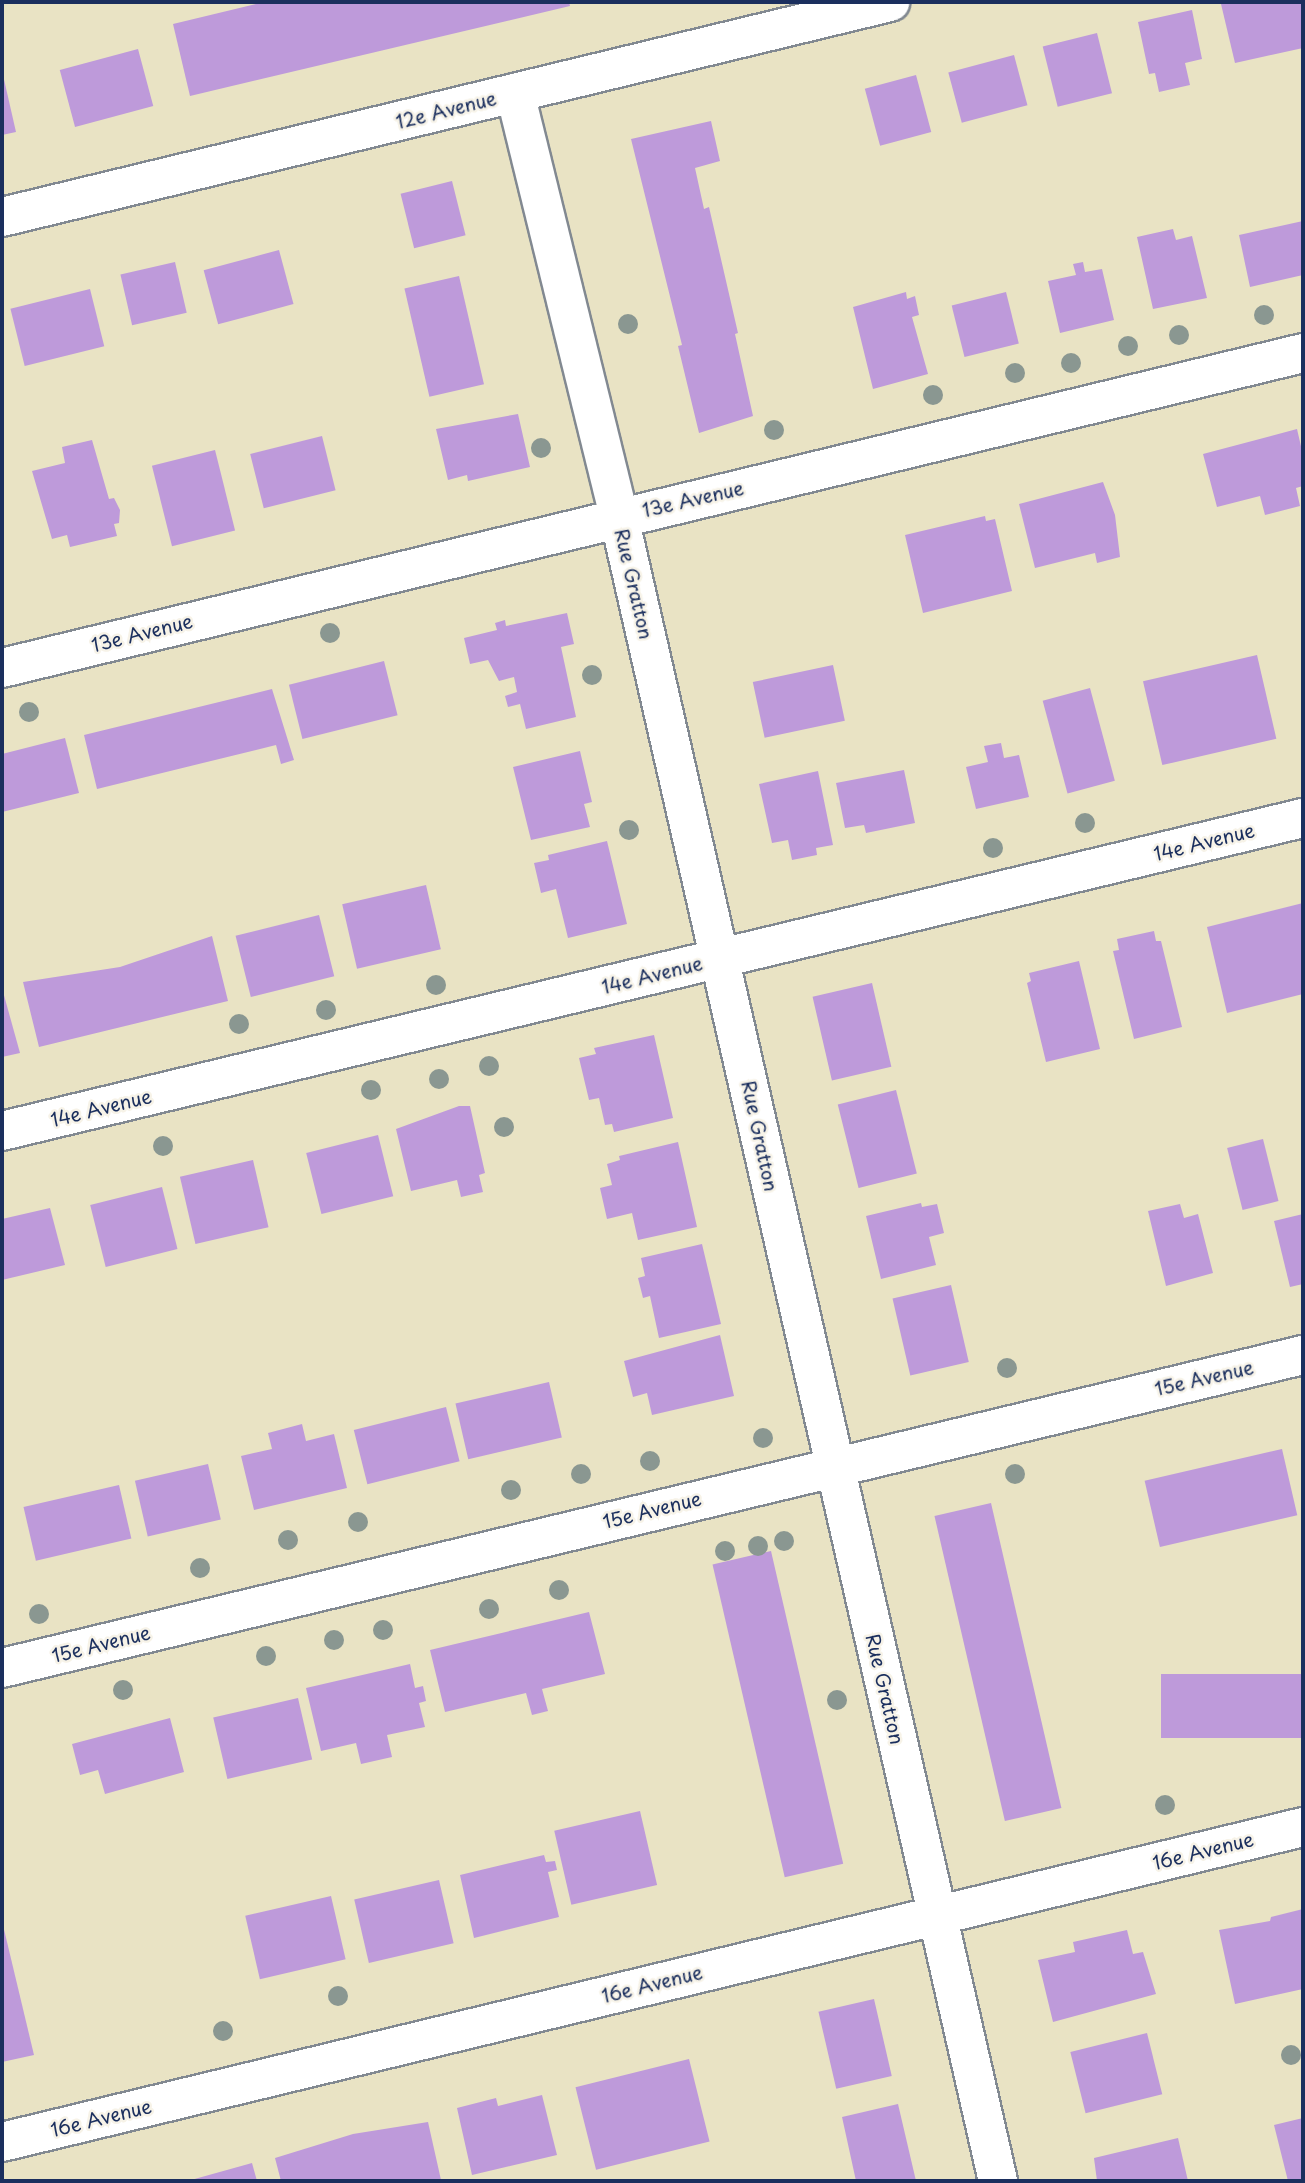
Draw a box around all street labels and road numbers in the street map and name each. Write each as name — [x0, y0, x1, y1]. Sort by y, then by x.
street label: 12e Avenue — [393, 86, 499, 134]
street label: 13e Avenue — [641, 476, 745, 522]
street label: Rue Gratton — [610, 526, 658, 642]
street label: 13e Avenue — [90, 610, 194, 656]
street label: 14e Avenue — [1152, 819, 1256, 865]
street label: 14e Avenue — [600, 952, 704, 998]
street label: Rue Gratton — [737, 1078, 783, 1194]
street label: 14e Avenue — [49, 1085, 153, 1131]
street label: 15e Avenue — [1152, 1355, 1256, 1401]
street label: 15e Avenue — [600, 1487, 704, 1533]
street label: 15e Avenue — [49, 1621, 153, 1667]
street label: Rue Gratton — [861, 1631, 909, 1747]
street label: 16e Avenue — [1150, 1827, 1256, 1875]
street label: 16e Avenue — [599, 1960, 705, 2008]
street label: 16e Avenue — [48, 2094, 154, 2142]

